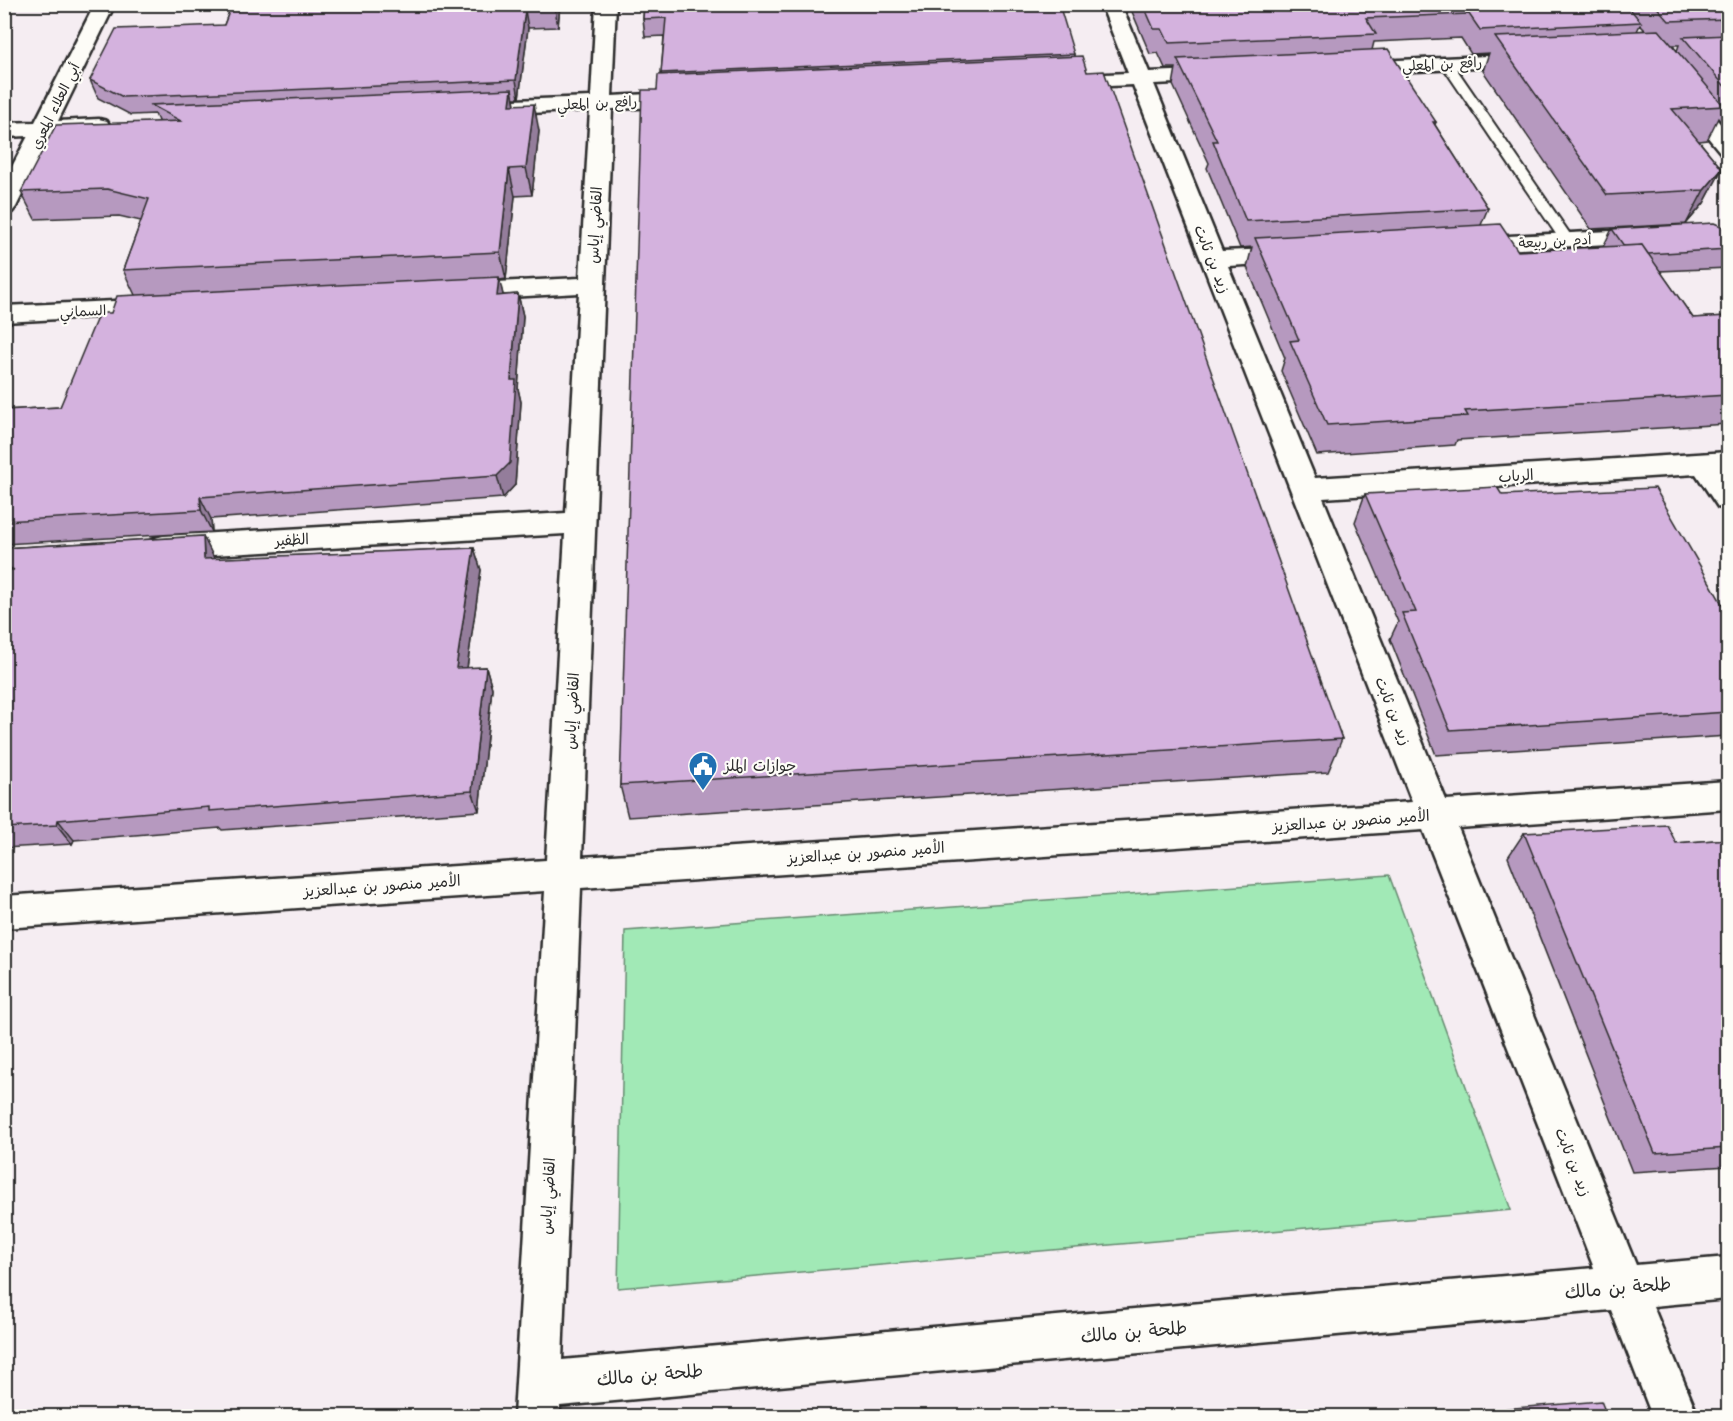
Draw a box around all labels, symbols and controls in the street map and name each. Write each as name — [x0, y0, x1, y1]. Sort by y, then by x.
street label: رافع بن المعلي — [1401, 52, 1483, 79]
street label: أبي العلاء المعري — [25, 59, 87, 154]
street label: رافع بن المعلي — [556, 91, 638, 118]
street label: القاضي إياس — [582, 186, 610, 264]
street label: زيد بن ثابت — [1186, 221, 1236, 297]
street label: أدم بن ربيعة — [1518, 229, 1593, 255]
street label: السماني — [59, 300, 107, 325]
street label: الرباب — [1498, 464, 1535, 490]
street label: الظفير — [272, 528, 310, 554]
street label: القاضي إياس — [559, 672, 587, 750]
street label: زيد بن ثابت — [1367, 673, 1417, 749]
public building icon: جوازات الملز — [687, 750, 719, 792]
place label: جوازات الملز — [722, 755, 796, 779]
street label: الأمير منصور بن عبدالعزيز — [1270, 805, 1430, 840]
street label: الأمير منصور بن عبدالعزيز — [785, 837, 945, 872]
street label: الأمير منصور بن عبدالعزيز — [301, 870, 461, 905]
street label: زيد بن ثابت — [1547, 1124, 1597, 1200]
street label: القاضي إياس — [535, 1157, 563, 1235]
street label: طلحة بن مالك — [1564, 1270, 1673, 1309]
street label: طلحة بن مالك — [1080, 1314, 1189, 1353]
street label: طلحة بن مالك — [596, 1357, 705, 1396]

